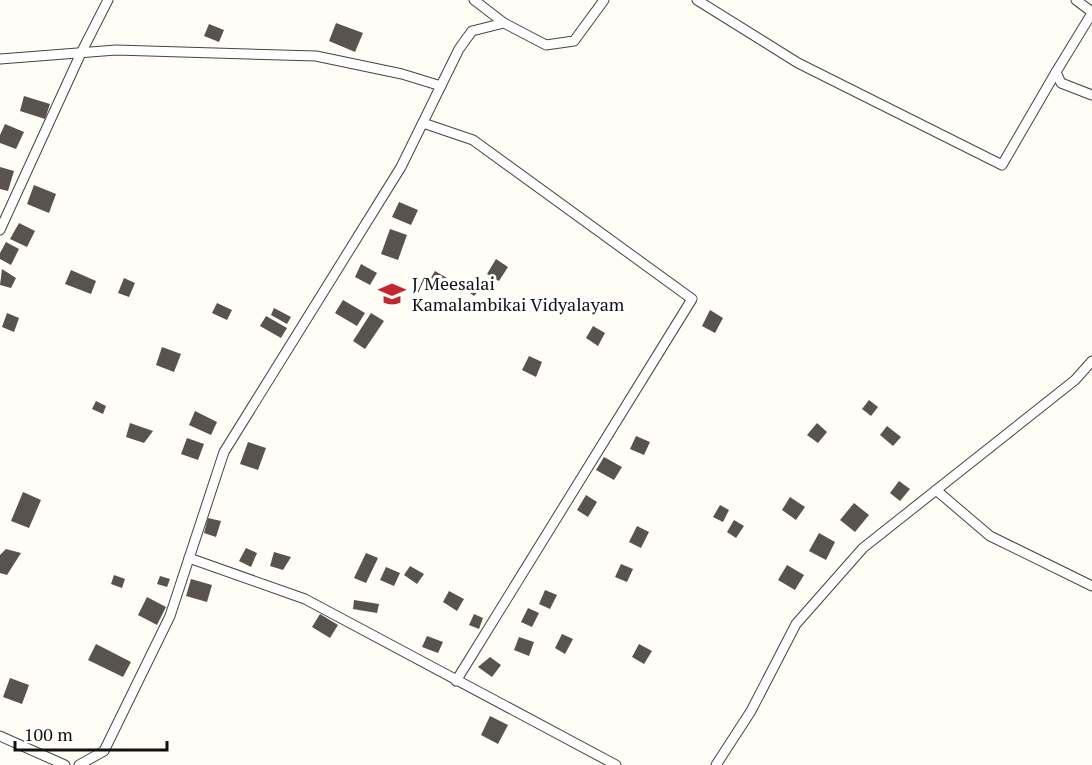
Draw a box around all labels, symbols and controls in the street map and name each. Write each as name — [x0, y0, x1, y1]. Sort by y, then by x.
place label: J/Meesalai Kamalambikai Vidyalayam — [412, 271, 625, 316]
school or university icon: J/Meesalai Kamalambikai Vidyalayam — [377, 279, 407, 309]
scale bar — [15, 714, 166, 752]
text: 100 m — [24, 722, 73, 746]

